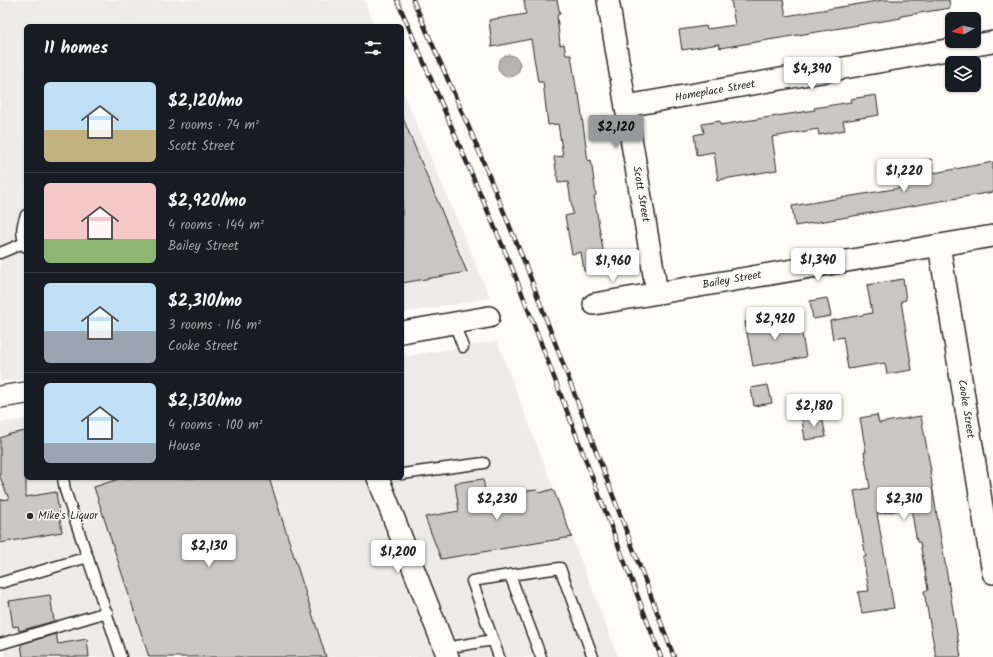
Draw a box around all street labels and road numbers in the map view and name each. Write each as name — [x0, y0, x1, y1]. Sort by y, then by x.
street label: Homeplace Street — [673, 75, 757, 107]
street label: Scott Street — [627, 165, 655, 224]
street label: Bailey Street — [701, 266, 764, 294]
street label: Cooke Street — [952, 378, 980, 440]

